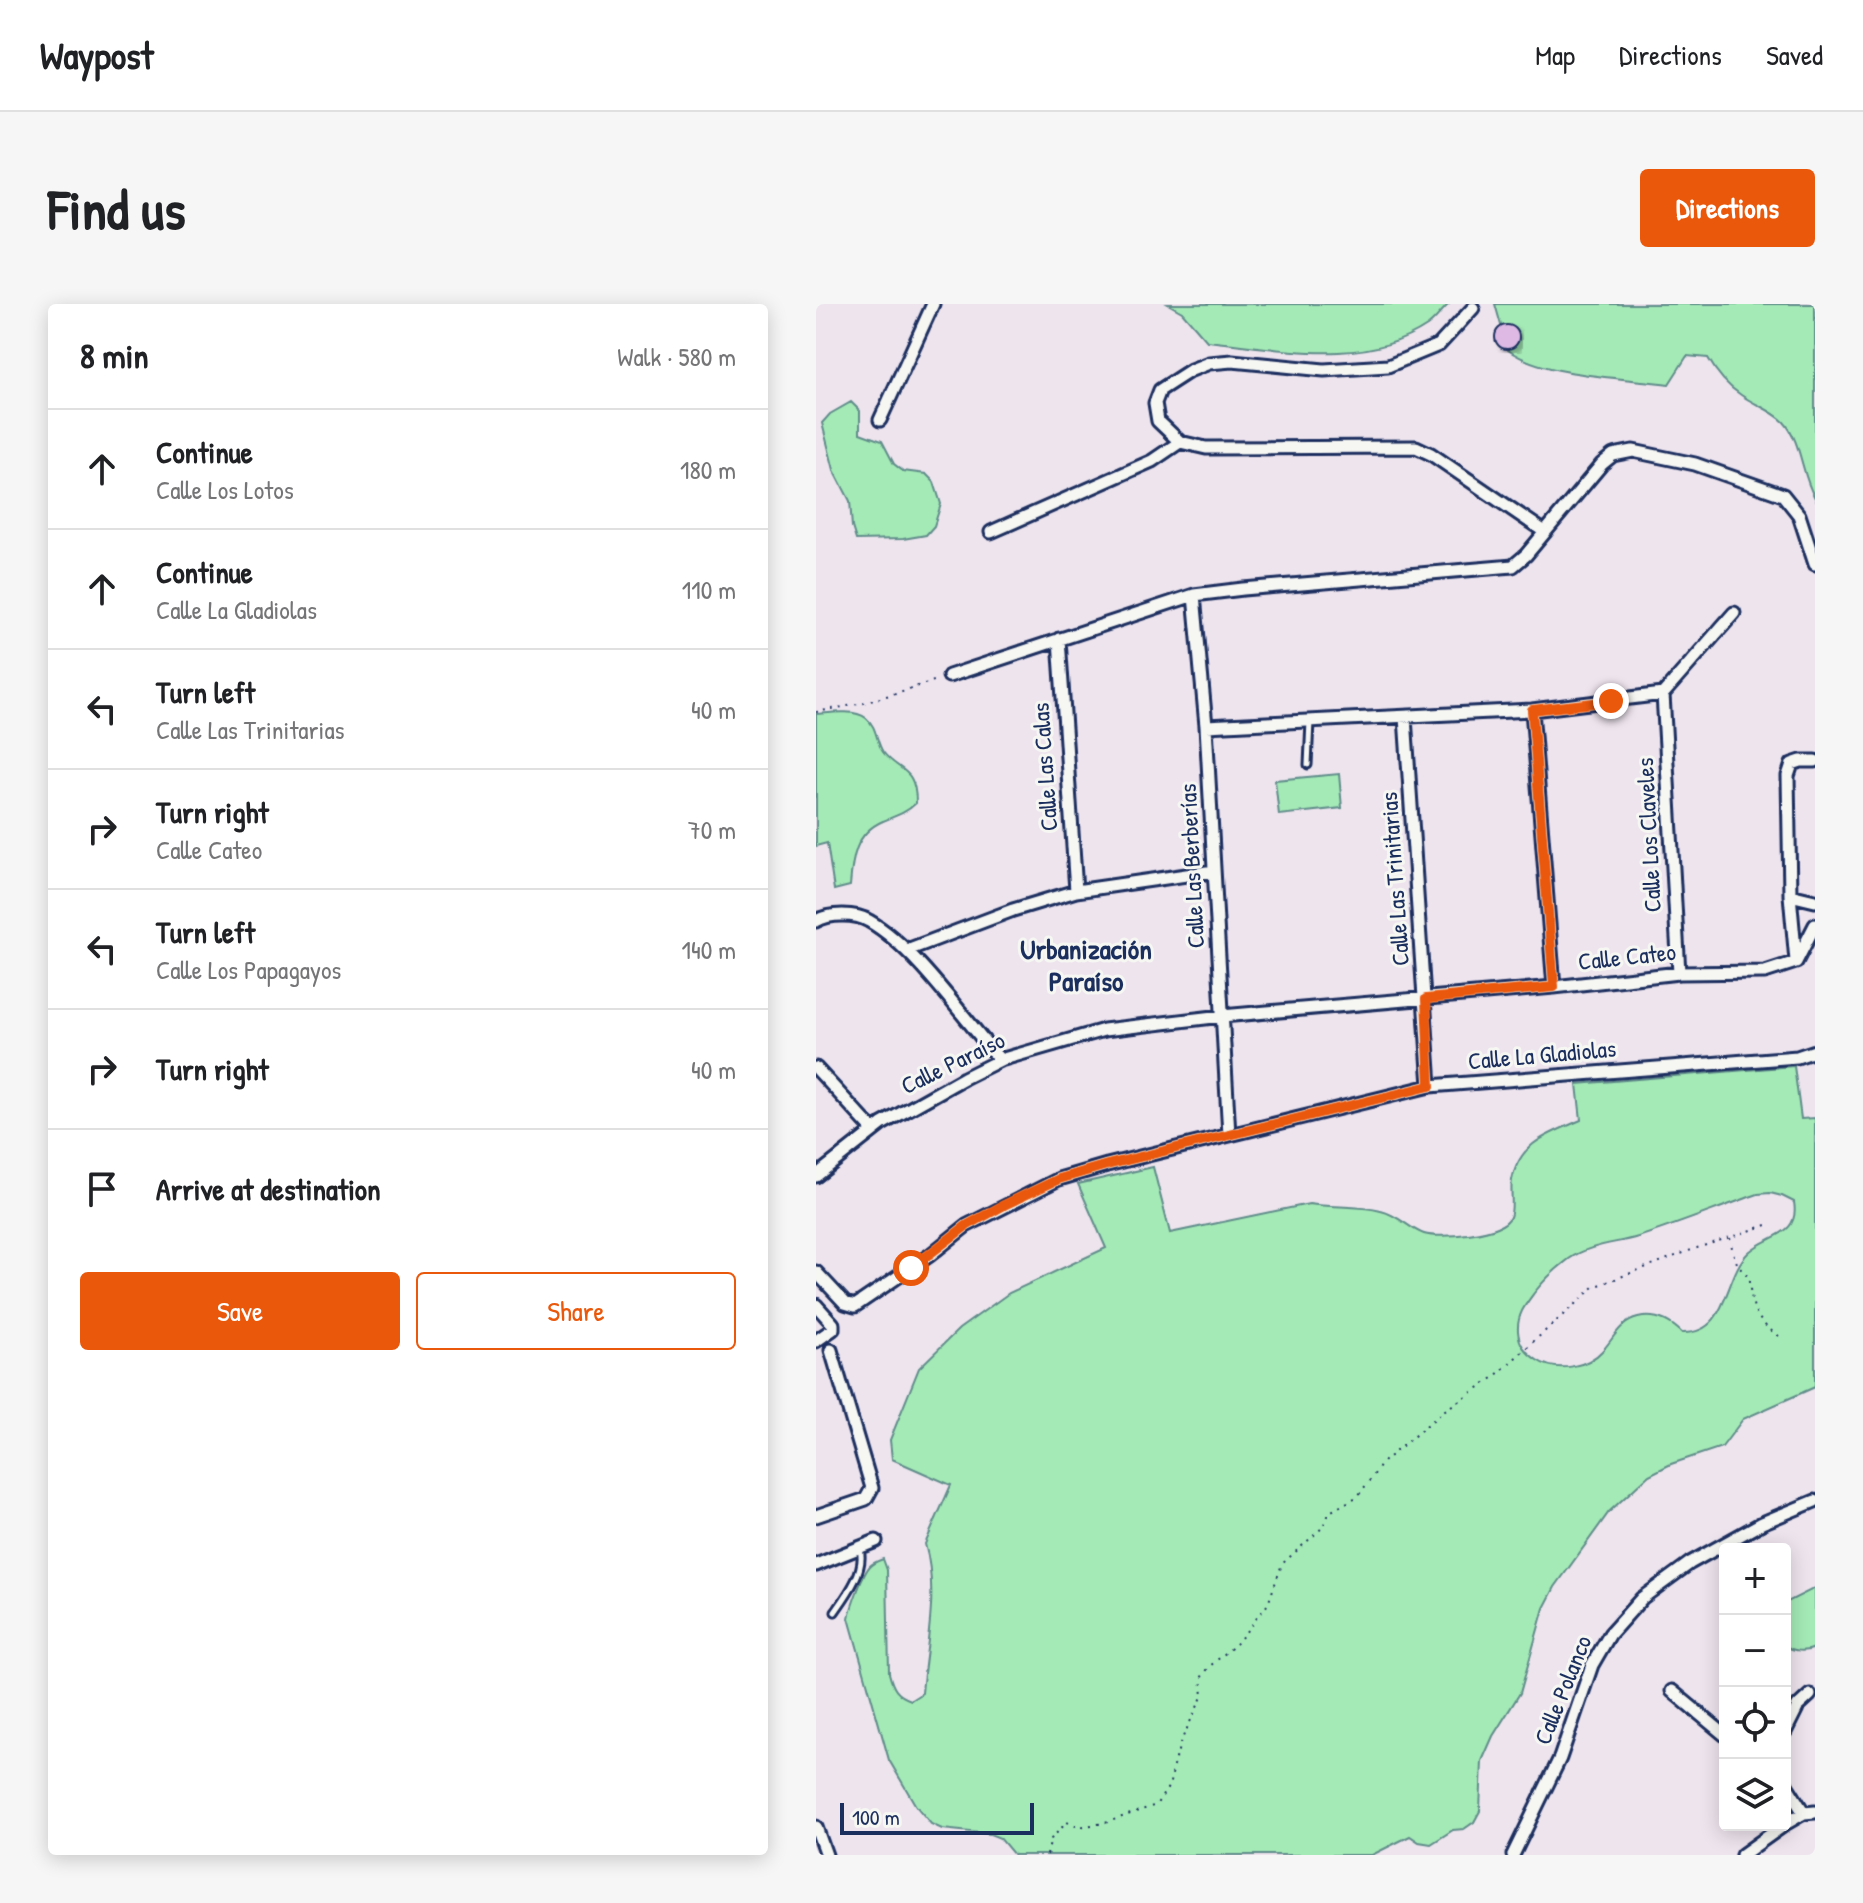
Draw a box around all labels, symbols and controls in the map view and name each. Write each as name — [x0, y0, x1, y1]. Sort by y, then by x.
text: Waypost — [40, 29, 154, 81]
text: Map — [1535, 36, 1575, 74]
text: Directions — [1619, 36, 1722, 74]
text: Saved — [1766, 36, 1823, 74]
button: Directions — [1640, 169, 1815, 247]
text: Find us — [48, 171, 186, 246]
text: 8 min — [80, 333, 149, 379]
text: Walk · 580 m — [617, 339, 736, 374]
text: Continue — [156, 432, 253, 472]
icon: ahead — [80, 447, 124, 491]
text: 180 m — [680, 452, 736, 487]
text: Calle Los Lotos — [156, 472, 294, 507]
text: Continue — [156, 552, 253, 592]
icon: ahead — [80, 567, 124, 611]
text: 110 m — [682, 572, 736, 607]
text: Calle La Gladiolas — [156, 592, 317, 627]
text: Turn left — [156, 672, 255, 712]
route end — [1593, 683, 1629, 719]
icon: left — [80, 687, 124, 731]
text: 40 m — [691, 692, 736, 727]
street label: Calle Las Calas — [1024, 702, 1064, 832]
text: Calle Las Trinitarias — [156, 712, 345, 747]
street label: Calle Los Claveles — [1628, 757, 1668, 913]
street label: Calle Las Berberías — [1171, 783, 1211, 949]
street label: Calle Las Trinitarias — [1372, 791, 1416, 967]
text: Turn right — [156, 792, 269, 832]
icon: right — [80, 807, 124, 851]
text: 70 m — [688, 812, 736, 847]
text: Calle Cateo — [156, 832, 262, 867]
text: Turn left — [156, 912, 255, 952]
icon: left — [80, 927, 124, 971]
district label: Urbanización Paraíso — [1020, 930, 1152, 1000]
text: 140 m — [682, 932, 736, 967]
street label: Calle Cateo — [1576, 935, 1678, 977]
text: Calle Los Papagayos — [156, 952, 341, 987]
street label: Calle Paraíso — [895, 1023, 1010, 1101]
street label: Calle La Gladiolas — [1467, 1032, 1617, 1076]
icon: right — [80, 1047, 124, 1091]
text: Turn right — [156, 1049, 269, 1089]
text: 40 m — [691, 1052, 736, 1087]
icon: arrive — [80, 1167, 124, 1211]
text: Arrive at destination — [156, 1169, 381, 1209]
route start — [893, 1250, 929, 1286]
button: Save — [80, 1272, 400, 1350]
button: Share — [416, 1272, 736, 1350]
map controls — [1719, 1543, 1791, 1831]
button: + — [1719, 1543, 1791, 1615]
button: − — [1719, 1615, 1791, 1687]
street label: Calle Polanco — [1526, 1630, 1599, 1749]
button: locate — [1719, 1687, 1791, 1759]
button: layers — [1719, 1759, 1791, 1831]
scale bar — [840, 1799, 1034, 1835]
text: 100 m — [852, 1802, 900, 1832]

